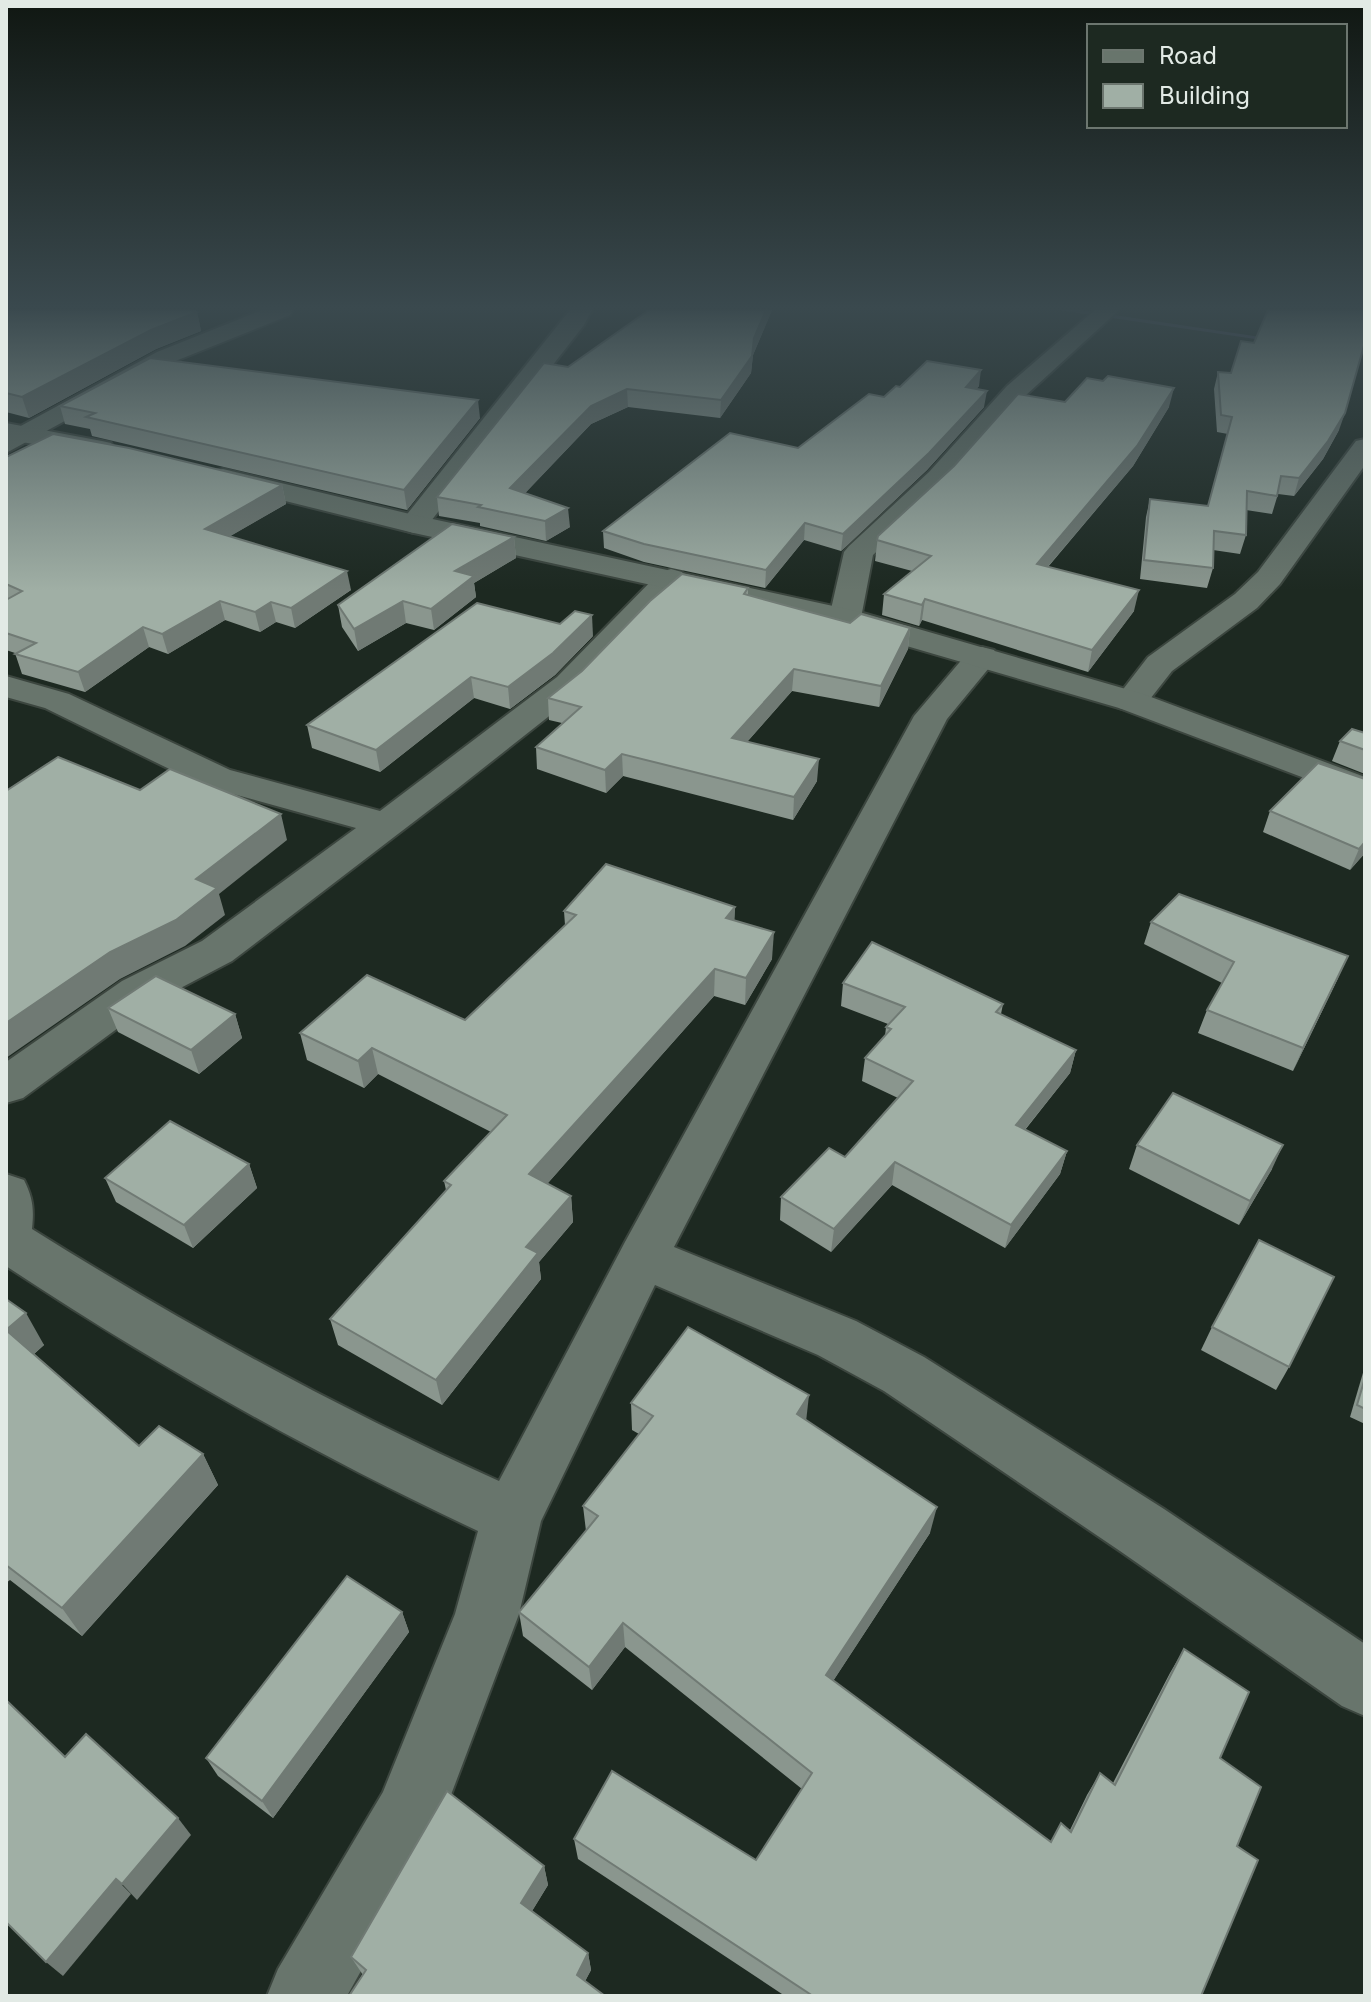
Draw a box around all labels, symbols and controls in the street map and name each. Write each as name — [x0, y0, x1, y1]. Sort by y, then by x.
legend — [1087, 24, 1347, 128]
text: Road — [1159, 41, 1217, 70]
text: Building — [1159, 81, 1250, 110]

